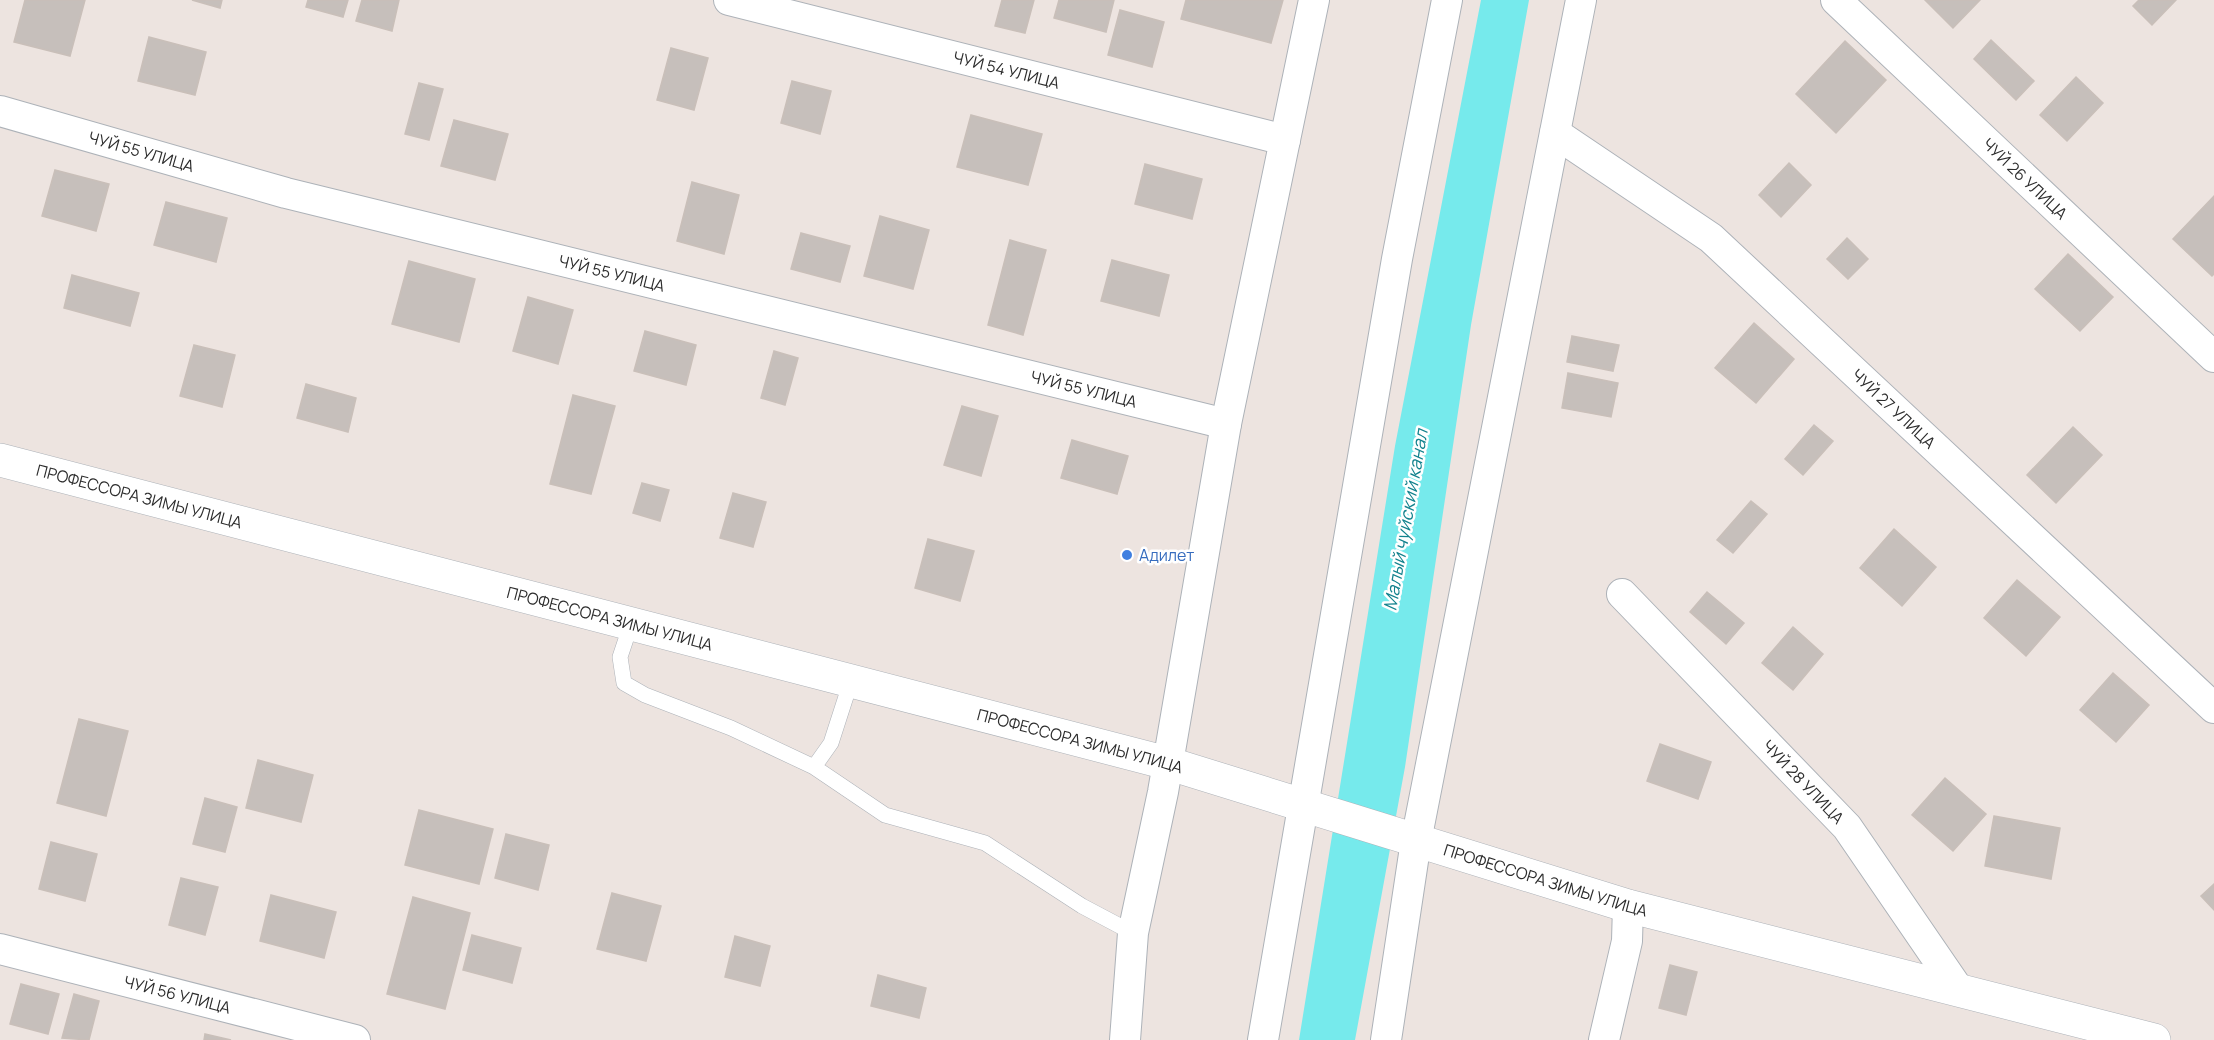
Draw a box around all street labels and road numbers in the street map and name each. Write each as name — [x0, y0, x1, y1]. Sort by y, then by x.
street label: ЧУЙ 54 УЛИЦА — [951, 46, 1062, 94]
street label: ЧУЙ 55 УЛИЦА — [86, 126, 197, 177]
street label: ЧУЙ 26 УЛИЦА — [1978, 133, 2072, 224]
street label: ЧУЙ 55 УЛИЦА — [556, 249, 667, 297]
street label: ЧУЙ 27 УЛИЦА — [1847, 364, 1940, 453]
street label: ЧУЙ 55 УЛИЦА — [1028, 365, 1139, 413]
street label: ПРОФЕССОРА ЗИМЫ УЛИЦА — [34, 459, 245, 533]
street label: ПРОФЕССОРА ЗИМЫ УЛИЦА — [504, 581, 715, 656]
street label: ПРОФЕССОРА ЗИМЫ УЛИЦА — [975, 703, 1186, 778]
street label: ЧУЙ 28 УЛИЦА — [1758, 735, 1849, 829]
street label: ПРОФЕССОРА ЗИМЫ УЛИЦА — [1441, 839, 1650, 921]
street label: ЧУЙ 56 УЛИЦА — [122, 970, 233, 1019]

